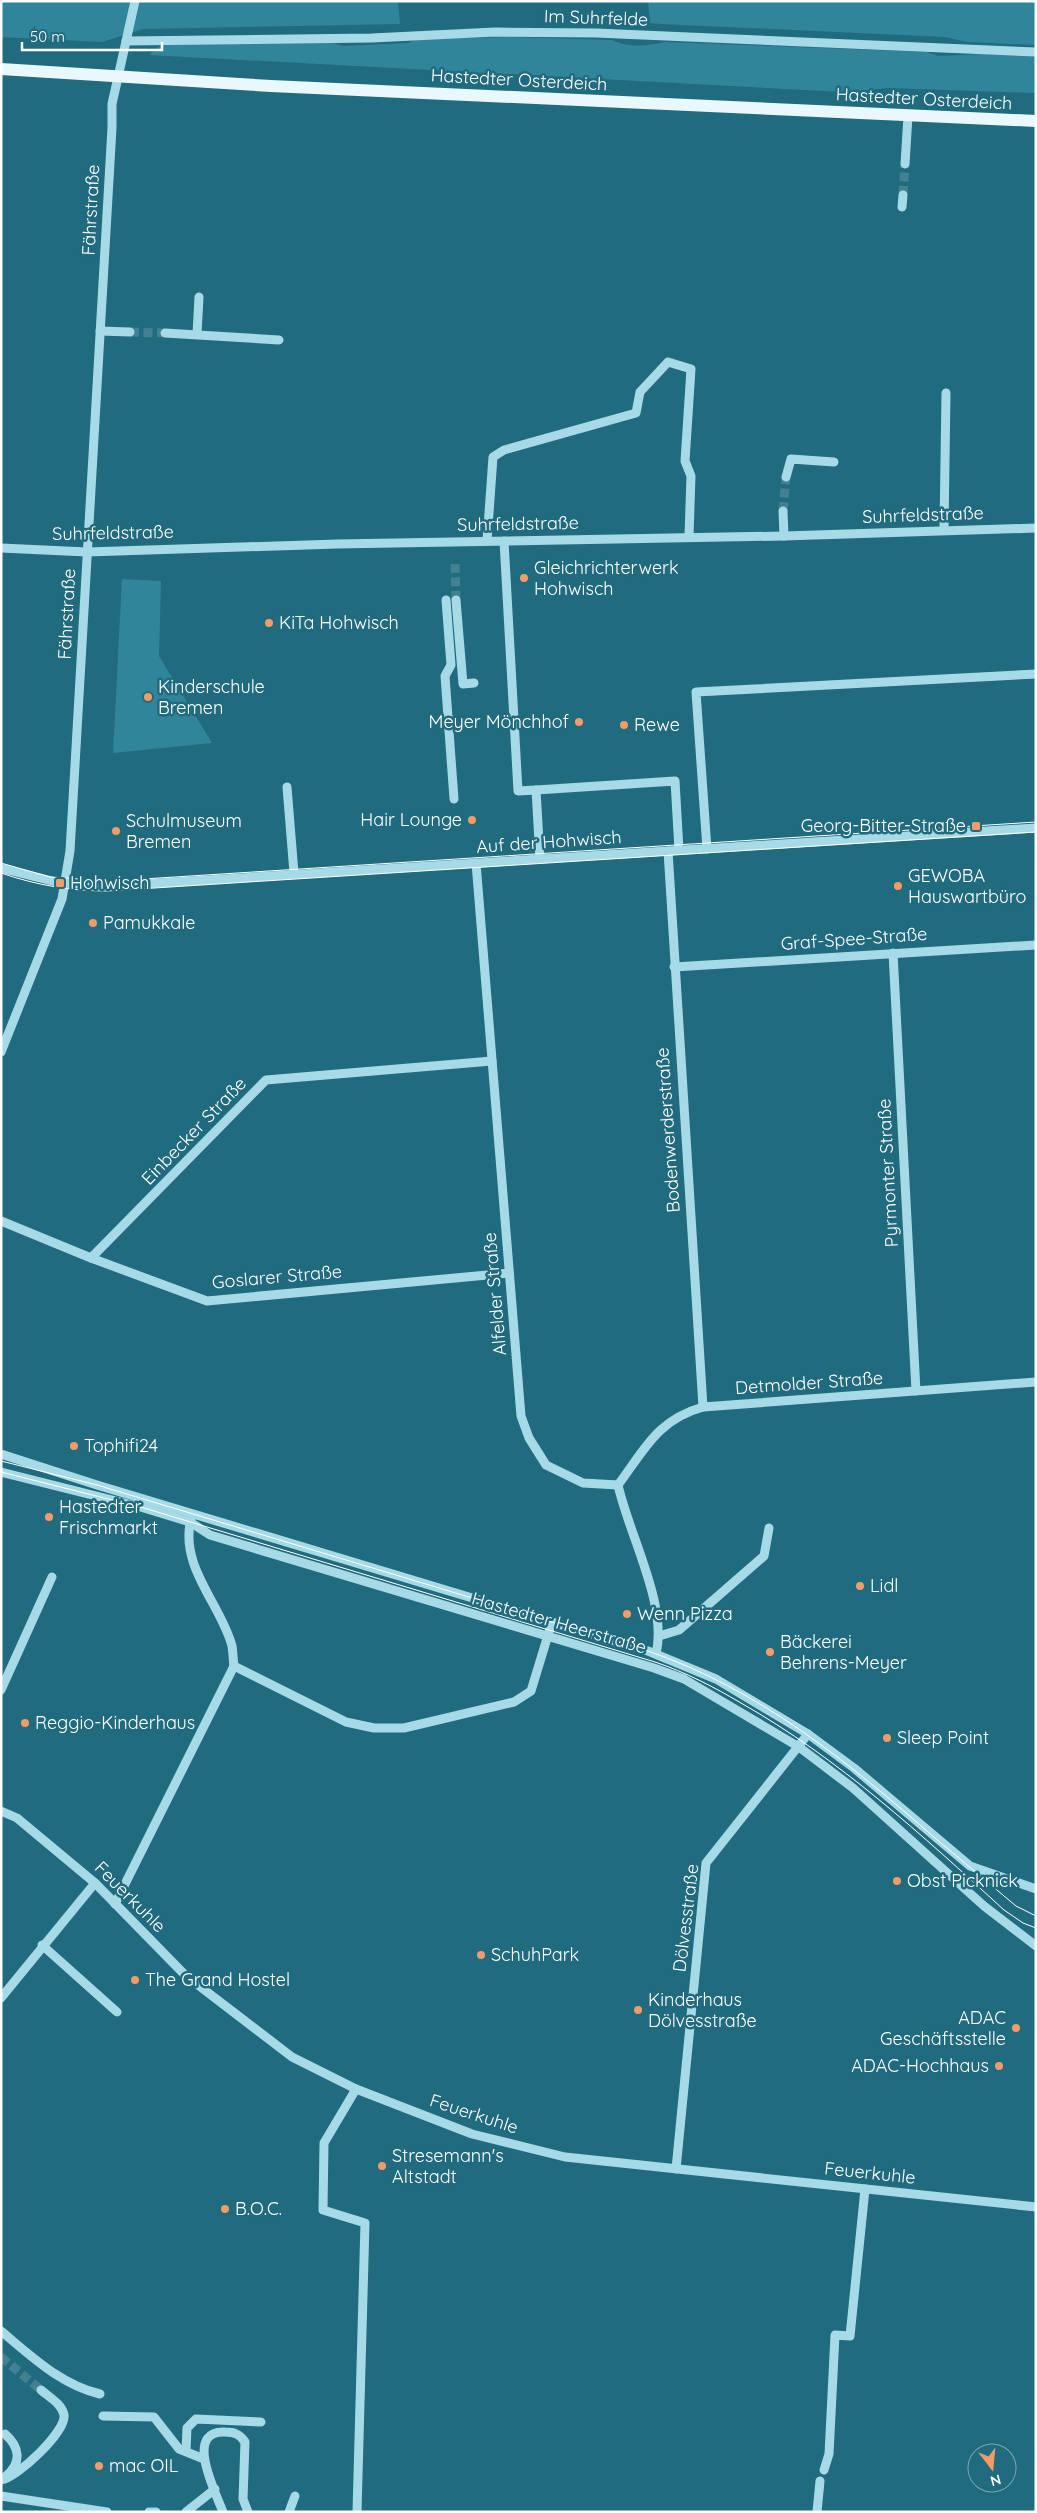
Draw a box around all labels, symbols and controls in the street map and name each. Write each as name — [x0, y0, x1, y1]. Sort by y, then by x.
street label: Im Suhrfelde — [543, 4, 649, 31]
scale bar — [22, 20, 162, 52]
text: 50 m — [30, 27, 65, 46]
street label: Hastedter Osterdeich — [430, 63, 608, 96]
street label: Hastedter Osterdeich — [835, 82, 1013, 115]
street label: Fährstraße — [77, 164, 104, 256]
street label: Suhrfeldstraße — [862, 501, 984, 528]
street label: Suhrfeldstraße — [457, 511, 579, 536]
street label: Suhrfeldstraße — [52, 520, 174, 545]
place label: Gleichrichterwerk Hohwisch — [534, 556, 679, 600]
street label: Fährstraße — [53, 568, 80, 660]
marker: Gleichrichterwerk Hohwisch — [518, 572, 530, 584]
place label: KiTa Hohwisch — [279, 611, 399, 634]
marker: KiTa Hohwisch — [263, 617, 275, 629]
place label: Kinderschule Bremen — [158, 675, 265, 719]
marker: Kinderschule Bremen — [142, 691, 154, 703]
place label: Meyer Mönchhof — [429, 710, 570, 733]
place label: Rewe — [634, 713, 680, 736]
marker: Meyer Mönchhof — [573, 716, 585, 728]
marker: Rewe — [618, 719, 630, 731]
place label: Hair Lounge — [360, 808, 462, 831]
place label: Schulmuseum Bremen — [126, 809, 242, 853]
marker: Hair Lounge — [466, 814, 478, 826]
place label: Georg-Bitter-Straße — [801, 814, 966, 837]
marker: Georg-Bitter-Straße — [970, 820, 982, 832]
marker: Schulmuseum Bremen — [110, 825, 122, 837]
street label: Auf der Hohwisch — [476, 825, 622, 858]
place label: GEWOBA Hauswartbüro — [908, 864, 1026, 908]
place label: Hohwisch — [70, 871, 149, 894]
marker: Hohwisch — [54, 877, 66, 889]
marker: GEWOBA Hauswartbüro — [892, 880, 904, 892]
place label: Pamukkale — [103, 911, 195, 934]
marker: Pamukkale — [87, 917, 99, 929]
street label: Graf-Spee-Straße — [780, 922, 928, 955]
street label: Bodenwerderstraße — [650, 1047, 685, 1213]
street label: Einbecker Straße — [136, 1072, 251, 1189]
street label: Pyrmonter Straße — [872, 1098, 903, 1248]
street label: Alfelder Straße — [478, 1231, 511, 1357]
street label: Goslarer Straße — [211, 1259, 343, 1294]
street label: Detmolder Straße — [734, 1366, 884, 1399]
place label: Tophifi24 — [84, 1434, 158, 1457]
marker: Tophifi24 — [68, 1440, 80, 1452]
place label: Hastedter Frischmarkt — [59, 1495, 158, 1539]
marker: Hastedter Frischmarkt — [43, 1511, 55, 1523]
place label: Lidl — [870, 1574, 898, 1597]
marker: Lidl — [854, 1580, 866, 1592]
street label: Hastedter Heerstraße — [469, 1587, 649, 1659]
place label: Wenn Pizza — [637, 1602, 733, 1625]
marker: Wenn Pizza — [621, 1608, 633, 1620]
place label: Bäckerei Behrens-Meyer — [780, 1630, 907, 1674]
marker: Bäckerei Behrens-Meyer — [764, 1646, 776, 1658]
place label: Reggio-Kinderhaus — [35, 1711, 195, 1734]
marker: Reggio-Kinderhaus — [19, 1717, 31, 1729]
place label: Sleep Point — [897, 1726, 989, 1749]
marker: Sleep Point — [881, 1732, 893, 1744]
street label: Feuerkuhle — [90, 1856, 171, 1937]
street label: Dölvesstraße — [667, 1863, 704, 1973]
place label: Obst Picknick — [907, 1869, 1018, 1892]
marker: Obst Picknick — [891, 1875, 903, 1887]
place label: SchuhPark — [491, 1943, 579, 1966]
marker: SchuhPark — [475, 1949, 487, 1961]
place label: The Grand Hostel — [145, 1968, 290, 1991]
marker: The Grand Hostel — [129, 1974, 141, 1986]
place label: Kinderhaus Dölvesstraße — [648, 1988, 757, 2032]
marker: Kinderhaus Dölvesstraße — [632, 2004, 644, 2016]
place label: ADAC Geschäftsstelle — [880, 2006, 1006, 2050]
marker: ADAC Geschäftsstelle — [1010, 2022, 1022, 2034]
place label: ADAC-Hochhaus — [851, 2054, 989, 2077]
marker: ADAC-Hochhaus — [993, 2060, 1005, 2072]
street label: Feuerkuhle — [427, 2088, 521, 2139]
place label: Stresemann's Altstadt — [392, 2144, 504, 2188]
street label: Feuerkuhle — [823, 2156, 917, 2189]
marker: Stresemann's Altstadt — [376, 2160, 388, 2172]
place label: B.O.C. — [235, 2197, 282, 2220]
marker: B.O.C. — [219, 2203, 231, 2215]
north arrow — [967, 2443, 1017, 2493]
place label: mac OIL — [109, 2454, 179, 2477]
marker: mac OIL — [93, 2460, 105, 2472]
text: N — [988, 2470, 1003, 2491]

